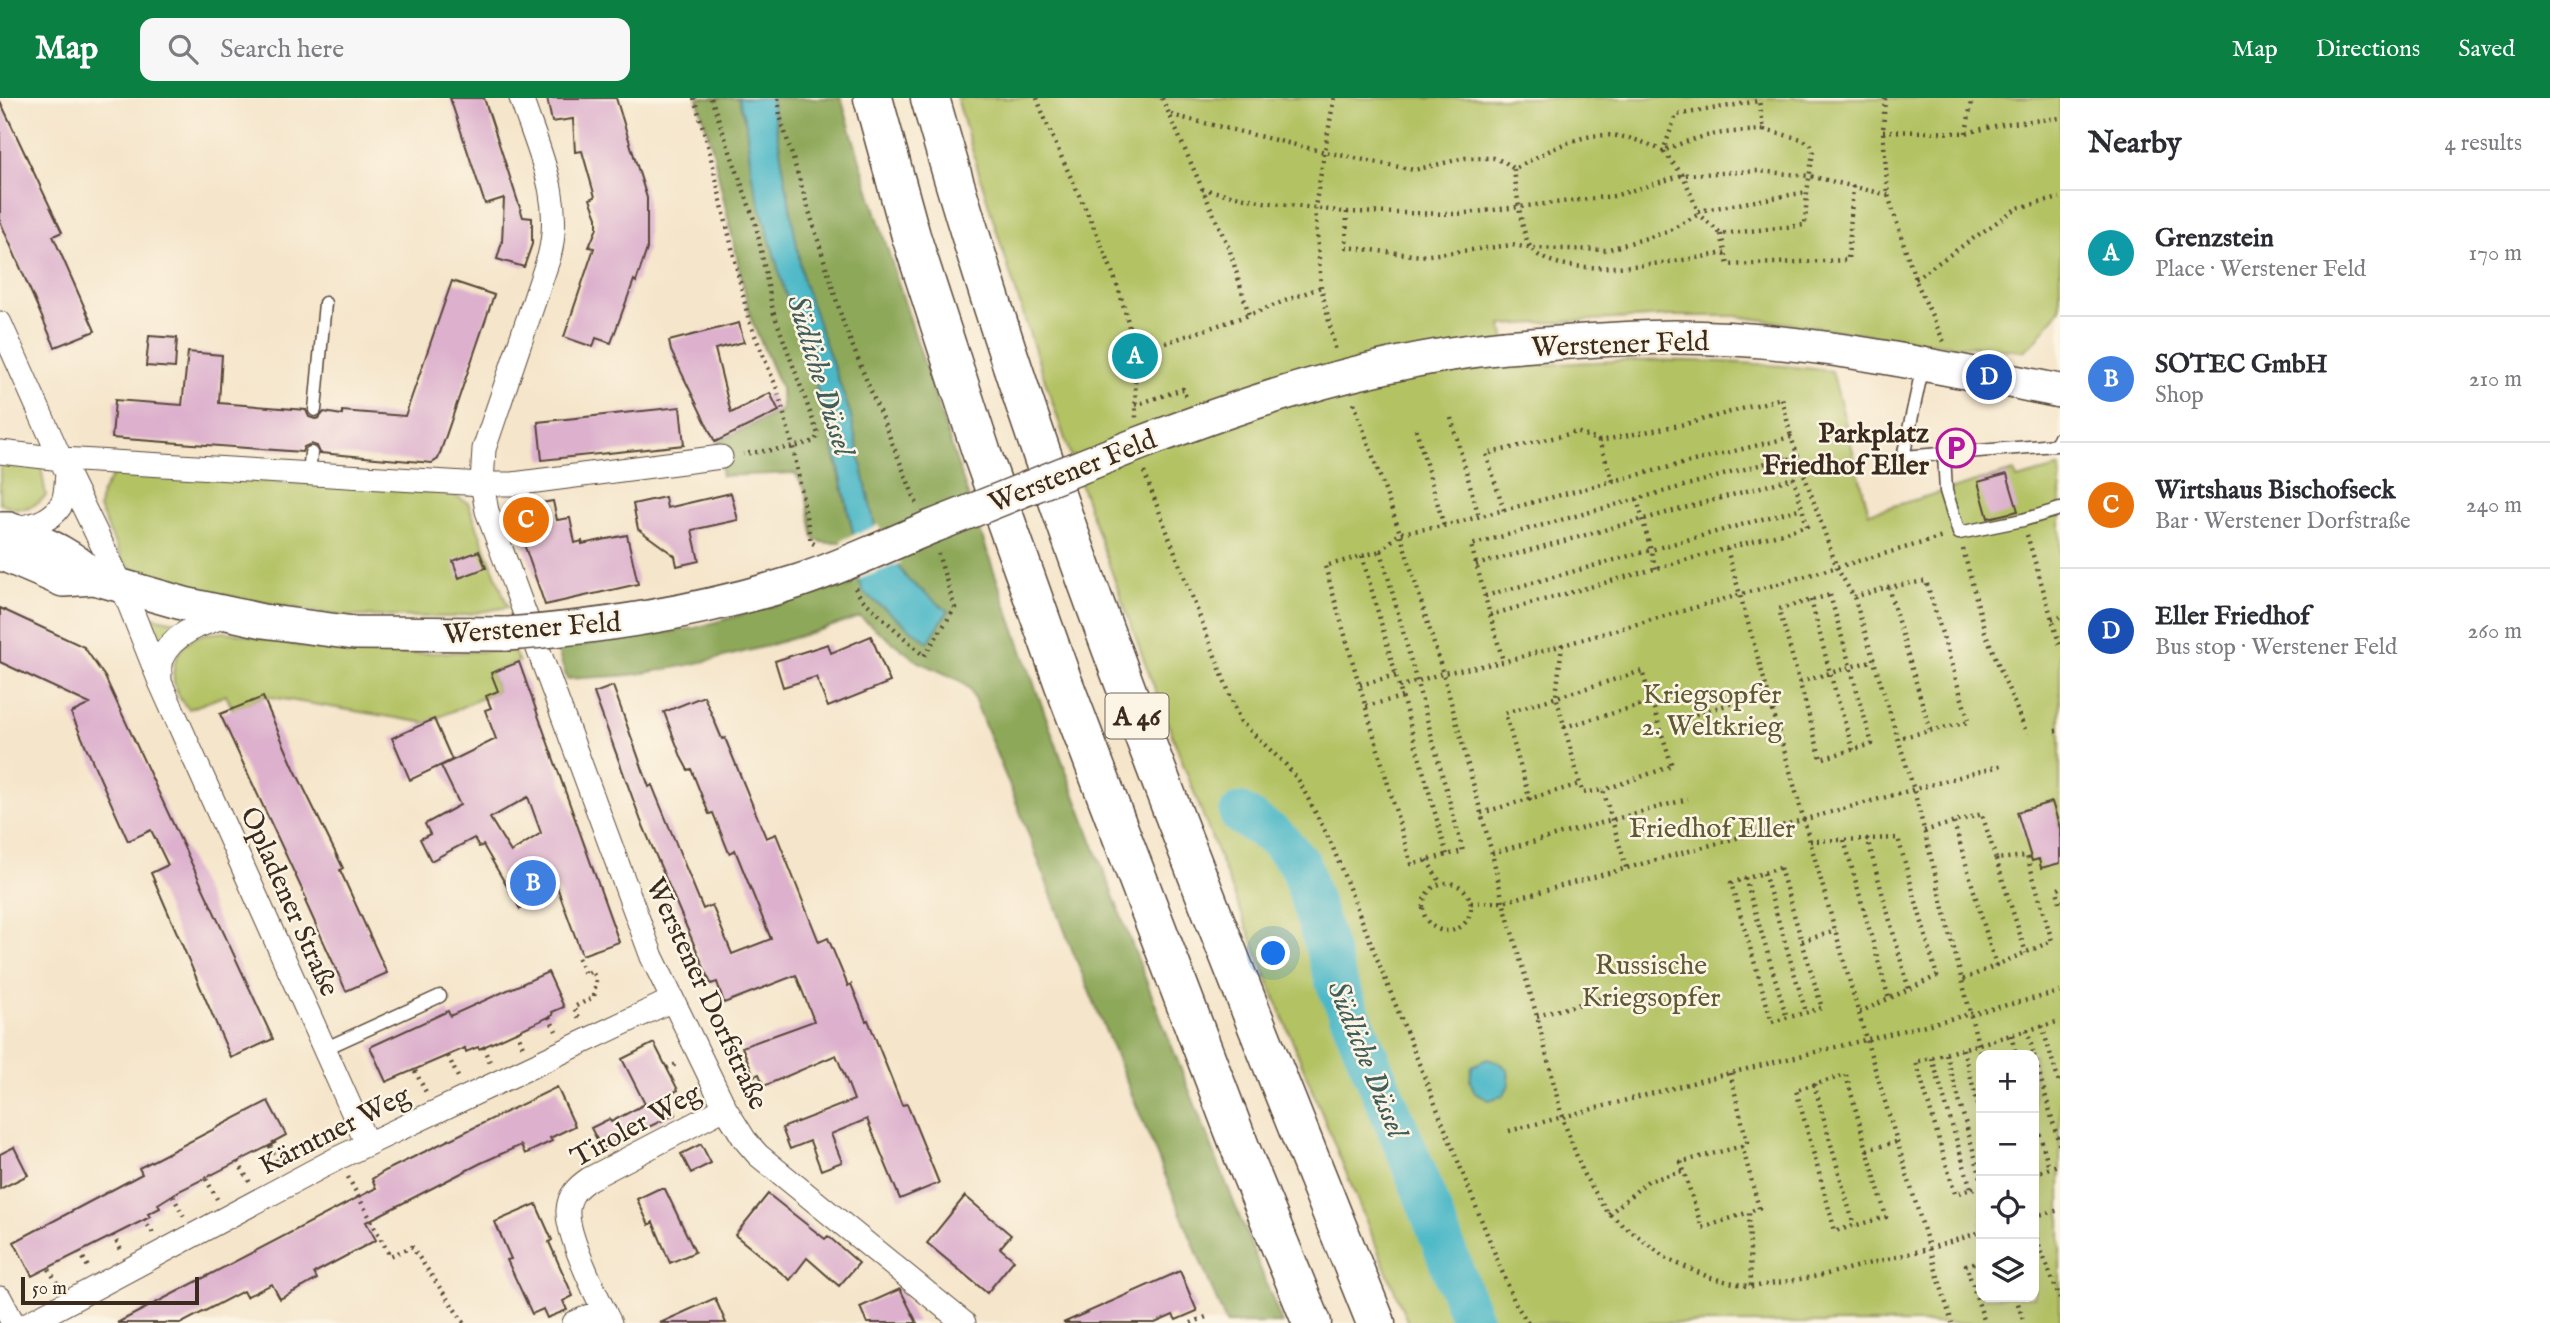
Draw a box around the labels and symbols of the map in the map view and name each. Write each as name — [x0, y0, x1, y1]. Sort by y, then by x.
water label: Südliche Düssel — [777, 291, 862, 463]
street label: Werstener Feld — [1531, 325, 1710, 366]
pin: A — [1112, 330, 1158, 382]
pin: D — [1966, 351, 2012, 403]
place label: Parkplatz Friedhof Eller — [1762, 417, 1930, 484]
street label: Werstener Feld — [984, 423, 1162, 522]
parking icon: Parkplatz Friedhof Eller — [1935, 427, 1977, 469]
pin: C — [503, 494, 549, 546]
street label: Werstener Feld — [442, 606, 622, 653]
park label: Kriegsopfer 2. Weltkrieg — [1641, 678, 1783, 745]
road number: A 46 — [1106, 694, 1168, 738]
street label: Opladener Straße — [231, 802, 346, 1002]
park label: Friedhof Eller — [1629, 812, 1795, 847]
pin: B — [510, 857, 556, 909]
street label: Werstener Dorfstraße — [637, 872, 775, 1116]
your location — [1256, 936, 1290, 970]
park label: Russische Kriegsopfer — [1581, 949, 1721, 1016]
water label: Südliche Düssel — [1317, 976, 1416, 1147]
street label: Tiroler Weg — [565, 1076, 708, 1176]
street label: Kärntner Weg — [254, 1078, 417, 1184]
scale bar — [21, 1274, 200, 1306]

